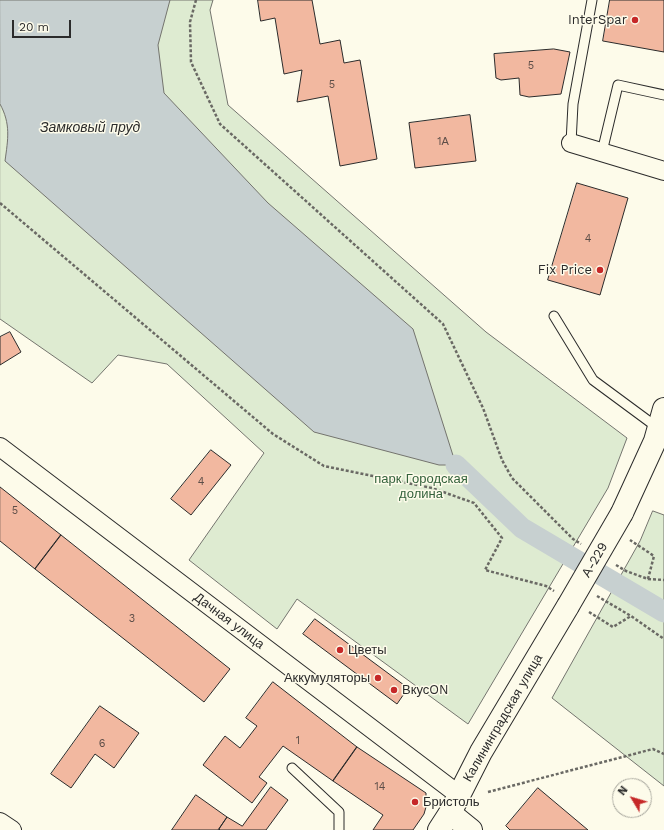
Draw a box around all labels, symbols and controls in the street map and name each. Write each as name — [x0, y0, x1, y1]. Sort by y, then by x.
scale bar — [14, 12, 73, 38]
place label: InterSpar — [568, 12, 627, 28]
marker: InterSpar — [630, 15, 640, 25]
text: 20 m — [19, 20, 49, 34]
house number: 5 — [528, 59, 534, 73]
house number: 5 — [329, 78, 335, 92]
water label: Замковый пруд — [40, 120, 140, 136]
house number: 1А — [437, 135, 449, 149]
house number: 4 — [585, 232, 591, 246]
place label: Fix Price — [538, 262, 592, 278]
marker: Fix Price — [595, 265, 605, 275]
park label: парк Городская долина — [374, 471, 468, 502]
house number: 4 — [198, 475, 204, 489]
house number: 5 — [12, 504, 18, 518]
street label: А-229 — [579, 540, 611, 580]
street label: Дачная улица — [191, 589, 267, 653]
house number: 3 — [129, 612, 135, 626]
place label: Цветы — [348, 642, 386, 658]
marker: Цветы — [335, 645, 345, 655]
street label: Калининградская улица — [460, 651, 546, 785]
place label: Аккумуляторы — [284, 670, 370, 686]
marker: Аккумуляторы — [373, 673, 383, 683]
place label: ВкусON — [402, 682, 449, 698]
marker: ВкусON — [389, 685, 399, 695]
house number: 1 — [296, 734, 300, 748]
house number: 6 — [99, 737, 105, 751]
north arrow — [612, 778, 652, 818]
house number: 14 — [374, 780, 386, 794]
text: N — [615, 784, 631, 798]
place label: Бристоль — [423, 794, 480, 810]
marker: Бристоль — [410, 797, 420, 807]

